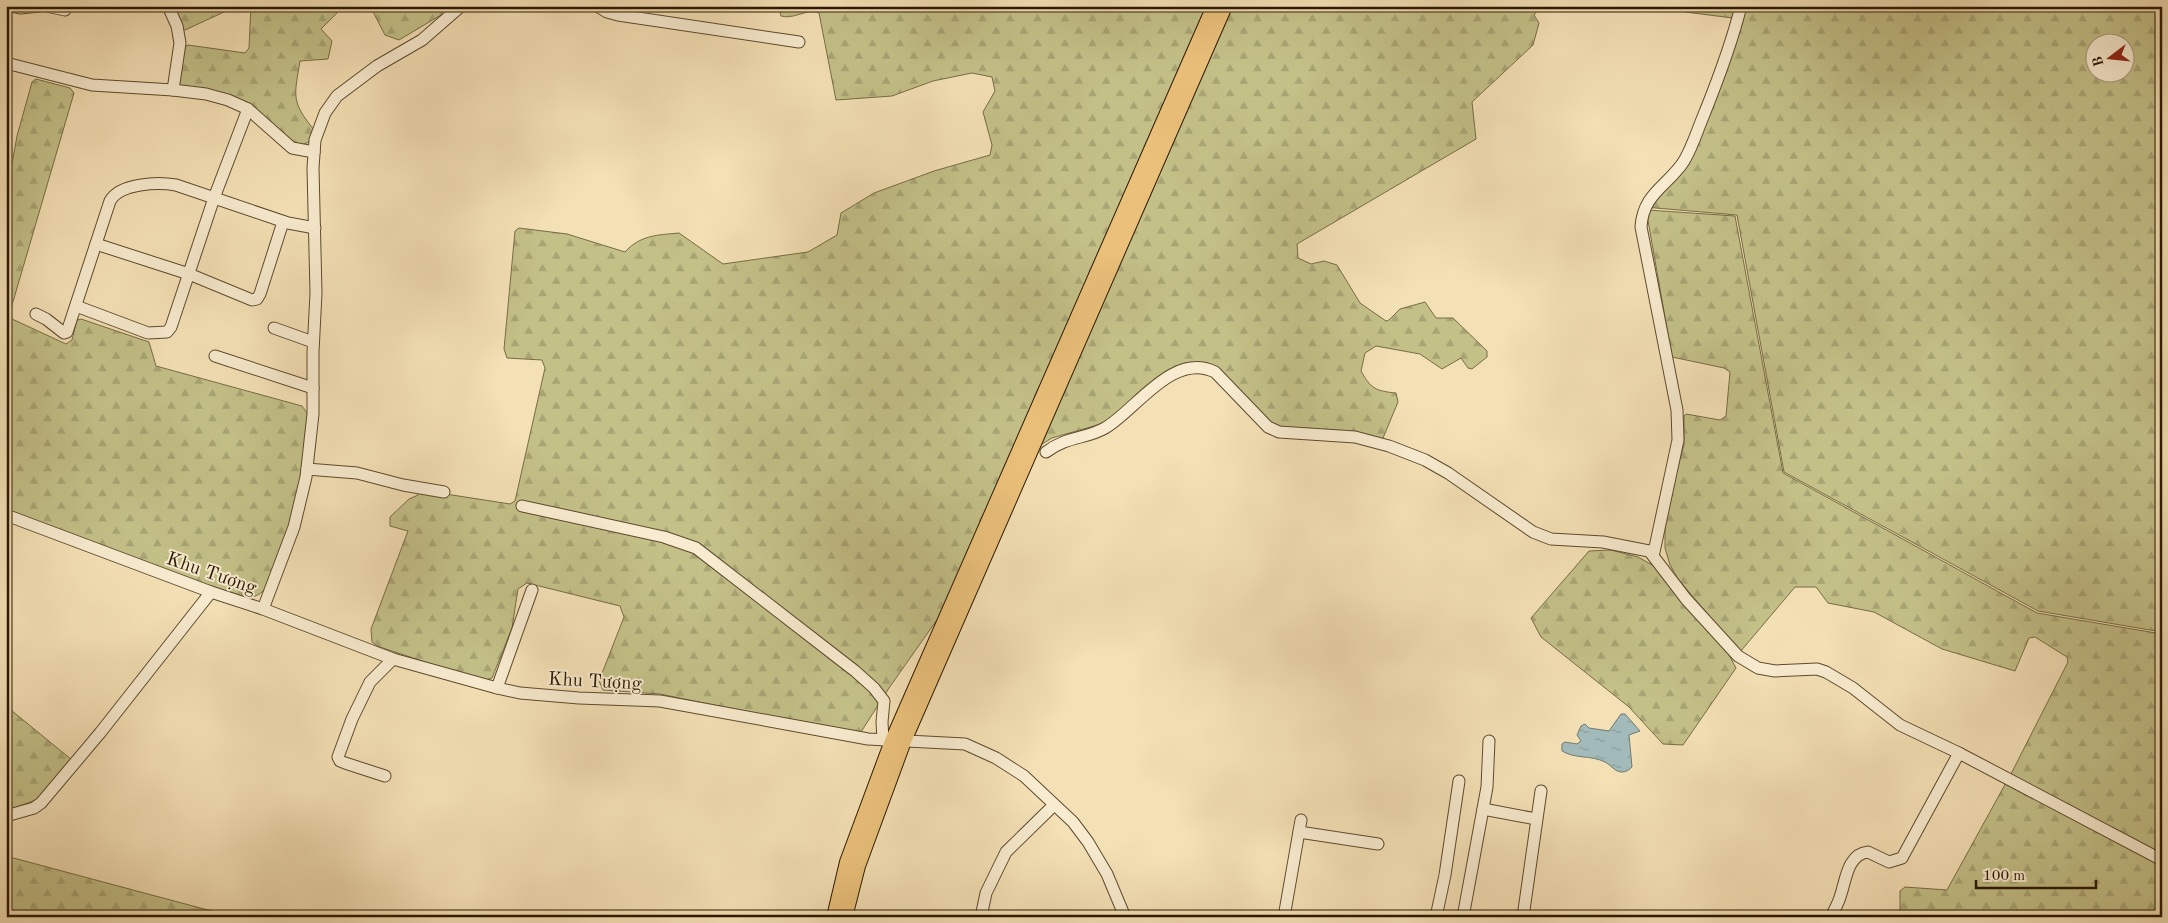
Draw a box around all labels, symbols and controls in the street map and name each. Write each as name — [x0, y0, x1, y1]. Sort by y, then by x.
north arrow — [2086, 32, 2136, 82]
text: B — [2090, 55, 2107, 68]
street label: Khu Tượng — [164, 550, 259, 599]
street label: Khu Tượng — [548, 671, 643, 694]
scale bar — [1976, 858, 2096, 890]
text: 100 m — [1983, 869, 2025, 884]

